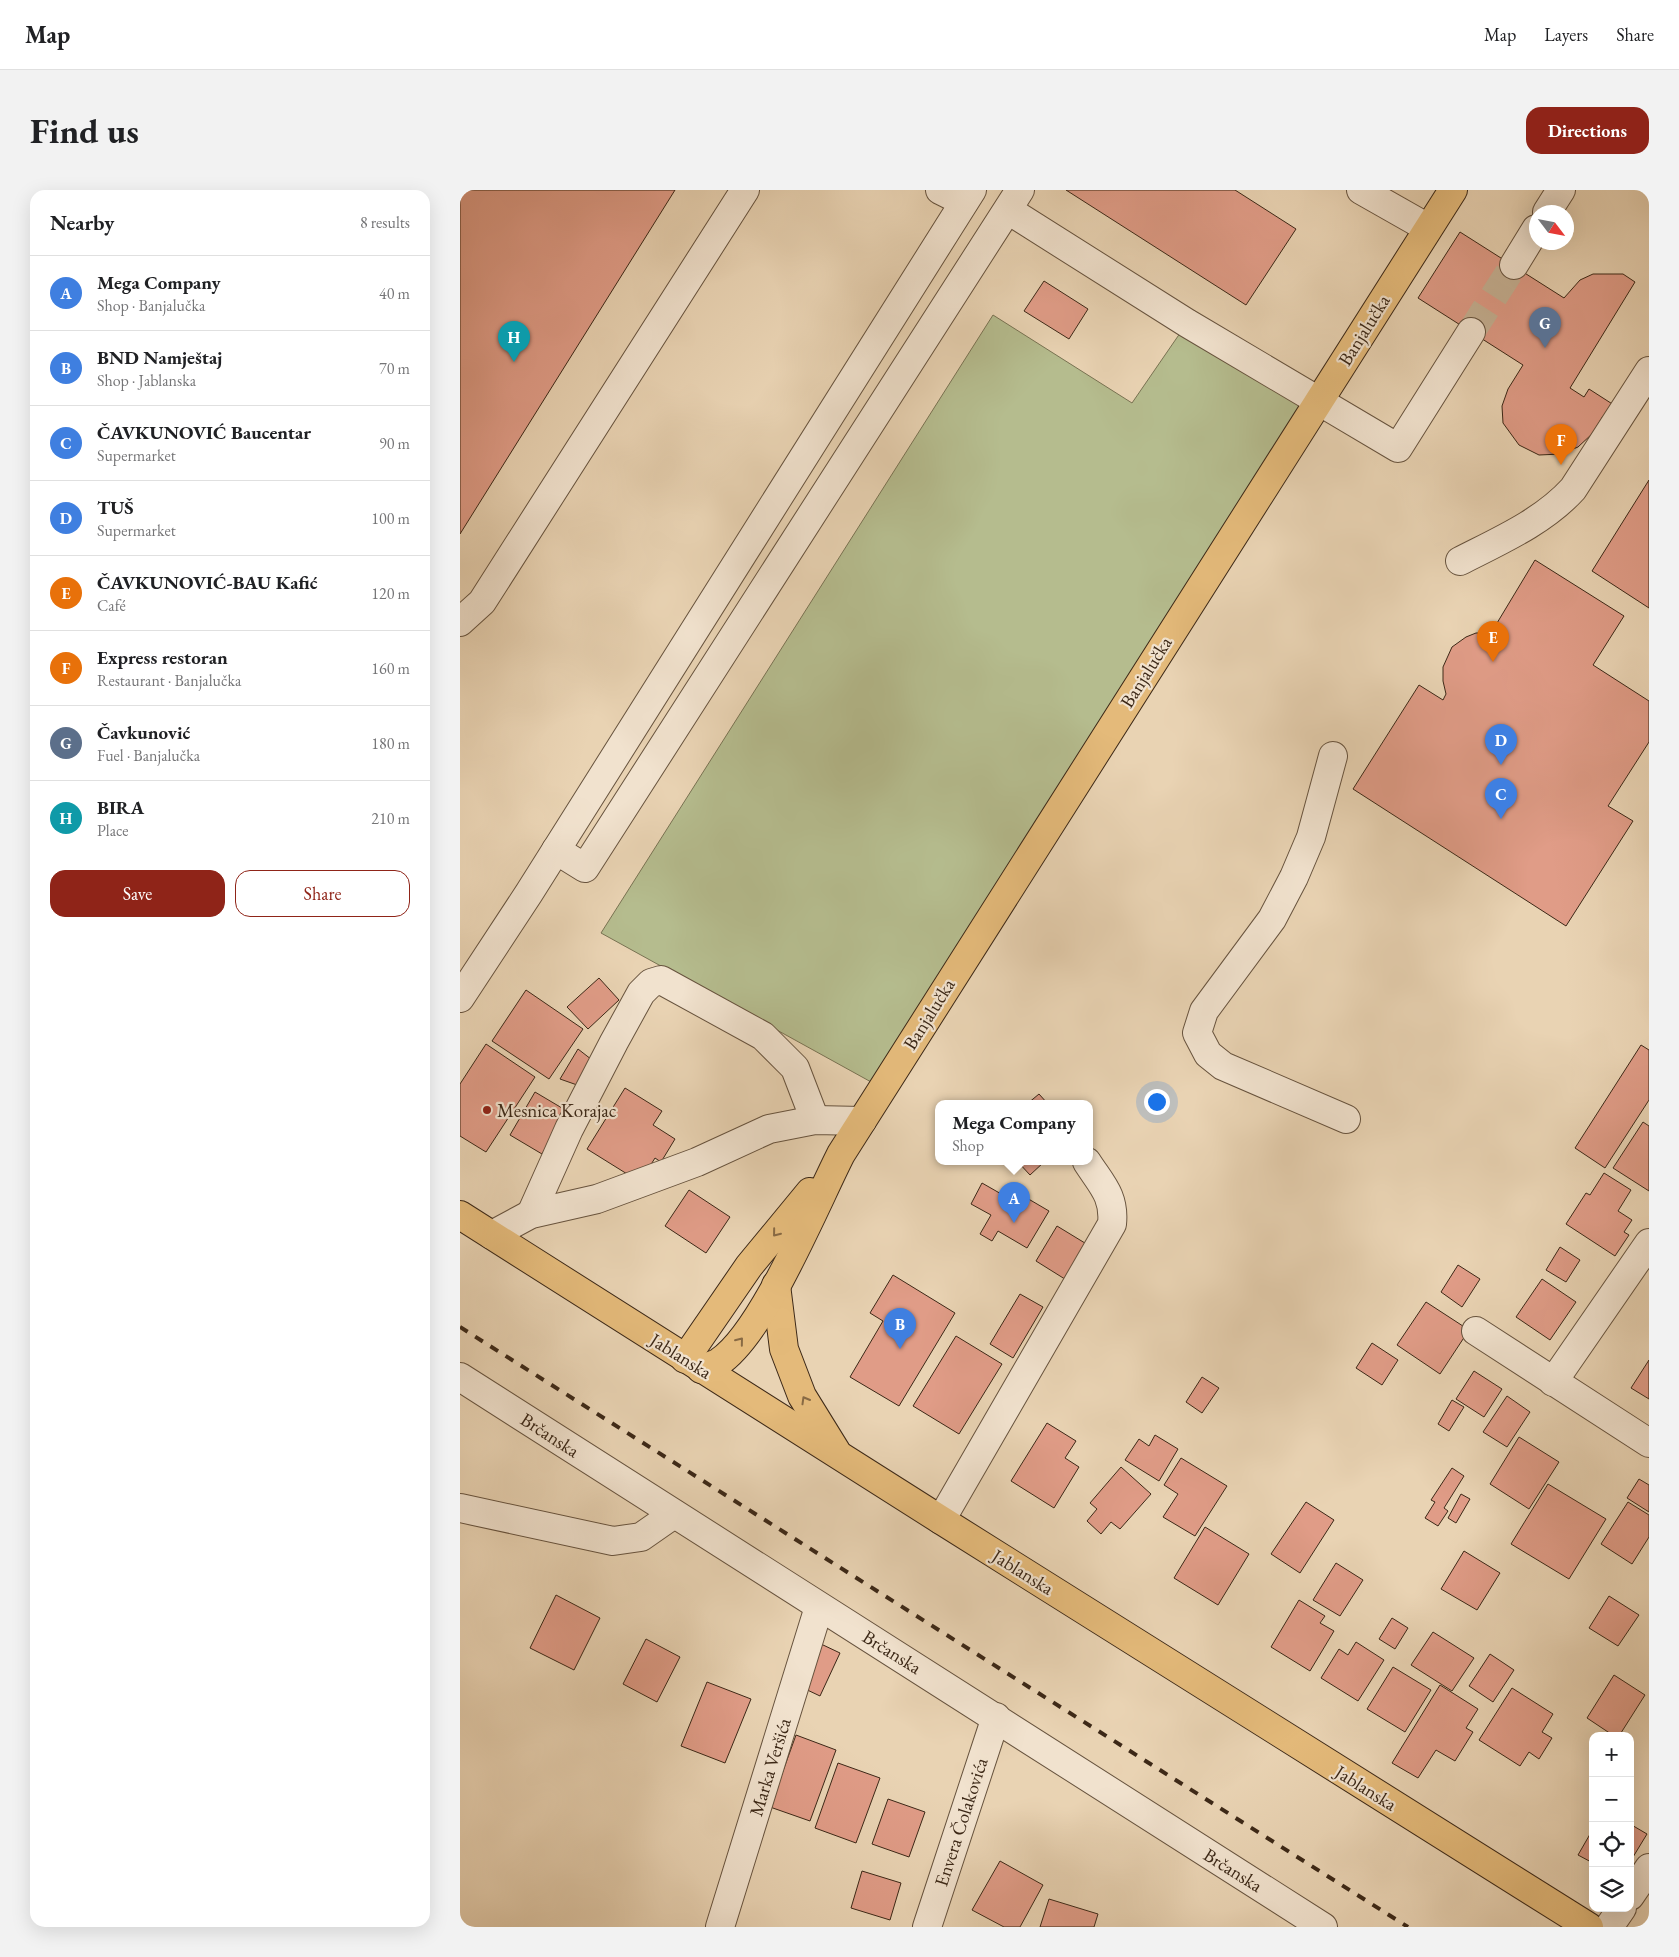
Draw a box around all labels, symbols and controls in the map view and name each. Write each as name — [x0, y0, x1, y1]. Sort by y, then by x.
text: Map — [25, 19, 70, 50]
text: Map — [1484, 23, 1516, 46]
text: Layers — [1544, 23, 1588, 46]
text: Share — [1616, 23, 1654, 46]
button: Directions — [1526, 107, 1649, 154]
text: Find us — [30, 108, 139, 153]
north arrow — [1529, 205, 1574, 250]
text: Nearby — [50, 209, 114, 236]
text: 8 results — [360, 212, 410, 233]
text: Mega Company — [97, 270, 221, 295]
text: A — [60, 283, 72, 304]
text: 40 m — [379, 283, 410, 304]
street label: Banjalučka — [1332, 289, 1396, 370]
text: Shop · Banjalučka — [97, 295, 205, 316]
pin: G — [1529, 307, 1561, 348]
pin: H — [498, 321, 530, 362]
text: BND Namještaj — [97, 345, 222, 370]
text: B — [61, 358, 71, 379]
text: 70 m — [379, 358, 410, 379]
text: Shop · Jablanska — [97, 370, 196, 391]
text: ČAVKUNOVIĆ Baucentar — [97, 420, 311, 445]
pin: F — [1545, 424, 1577, 465]
text: C — [60, 433, 72, 454]
text: 90 m — [379, 433, 410, 454]
text: Supermarket — [97, 445, 176, 466]
text: TUŠ — [97, 495, 134, 520]
text: D — [60, 508, 72, 529]
text: 100 m — [371, 508, 410, 529]
text: Supermarket — [97, 520, 176, 541]
text: ČAVKUNOVIĆ-BAU Kafić — [97, 570, 318, 595]
text: E — [61, 583, 71, 604]
text: 120 m — [371, 583, 410, 604]
text: Café — [97, 595, 126, 616]
pin: E — [1477, 621, 1509, 662]
street label: Banjalučka — [1114, 631, 1178, 712]
text: Express restoran — [97, 645, 228, 670]
text: F — [62, 658, 70, 679]
text: 160 m — [371, 658, 410, 679]
text: Restaurant · Banjalučka — [97, 670, 241, 691]
text: Čavkunović — [97, 720, 190, 745]
pin: D — [1485, 724, 1517, 765]
text: G — [60, 733, 72, 754]
text: 180 m — [371, 733, 410, 754]
text: Fuel · Banjalučka — [97, 745, 200, 766]
pin: C — [1485, 778, 1517, 819]
text: BIRA — [97, 795, 144, 820]
text: H — [60, 808, 72, 829]
text: 210 m — [371, 808, 410, 829]
text: Place — [97, 820, 129, 841]
button: Save — [50, 870, 225, 917]
button: Share — [235, 870, 410, 917]
street label: Banjalučka — [897, 973, 961, 1054]
your location — [1144, 1089, 1170, 1115]
place label: Mesnica Korajac — [497, 1098, 617, 1123]
popup — [935, 1100, 1093, 1165]
marker: Mesnica Korajac — [481, 1104, 493, 1116]
text: Mega Company — [952, 1110, 1076, 1135]
text: Shop — [952, 1135, 984, 1156]
pin: A — [998, 1182, 1030, 1223]
one-way arrow — [773, 1227, 782, 1236]
pin: B — [884, 1308, 916, 1349]
street label: Jablanska — [644, 1326, 717, 1385]
one-way arrow — [734, 1338, 742, 1347]
one-way arrow — [801, 1397, 811, 1406]
street label: Brčanska — [516, 1407, 584, 1463]
street label: Jablanska — [986, 1542, 1059, 1601]
street label: Brčanska — [858, 1624, 927, 1680]
street label: Marka Veršića — [743, 1714, 797, 1819]
map controls — [1589, 1732, 1634, 1912]
button: + — [1589, 1732, 1634, 1777]
street label: Envera Čolakovića — [928, 1754, 994, 1890]
street label: Jablanska — [1329, 1758, 1402, 1817]
button: − — [1589, 1777, 1634, 1822]
button: locate — [1589, 1822, 1634, 1867]
street label: Brčanska — [1199, 1842, 1268, 1898]
button: layers — [1589, 1867, 1634, 1912]

